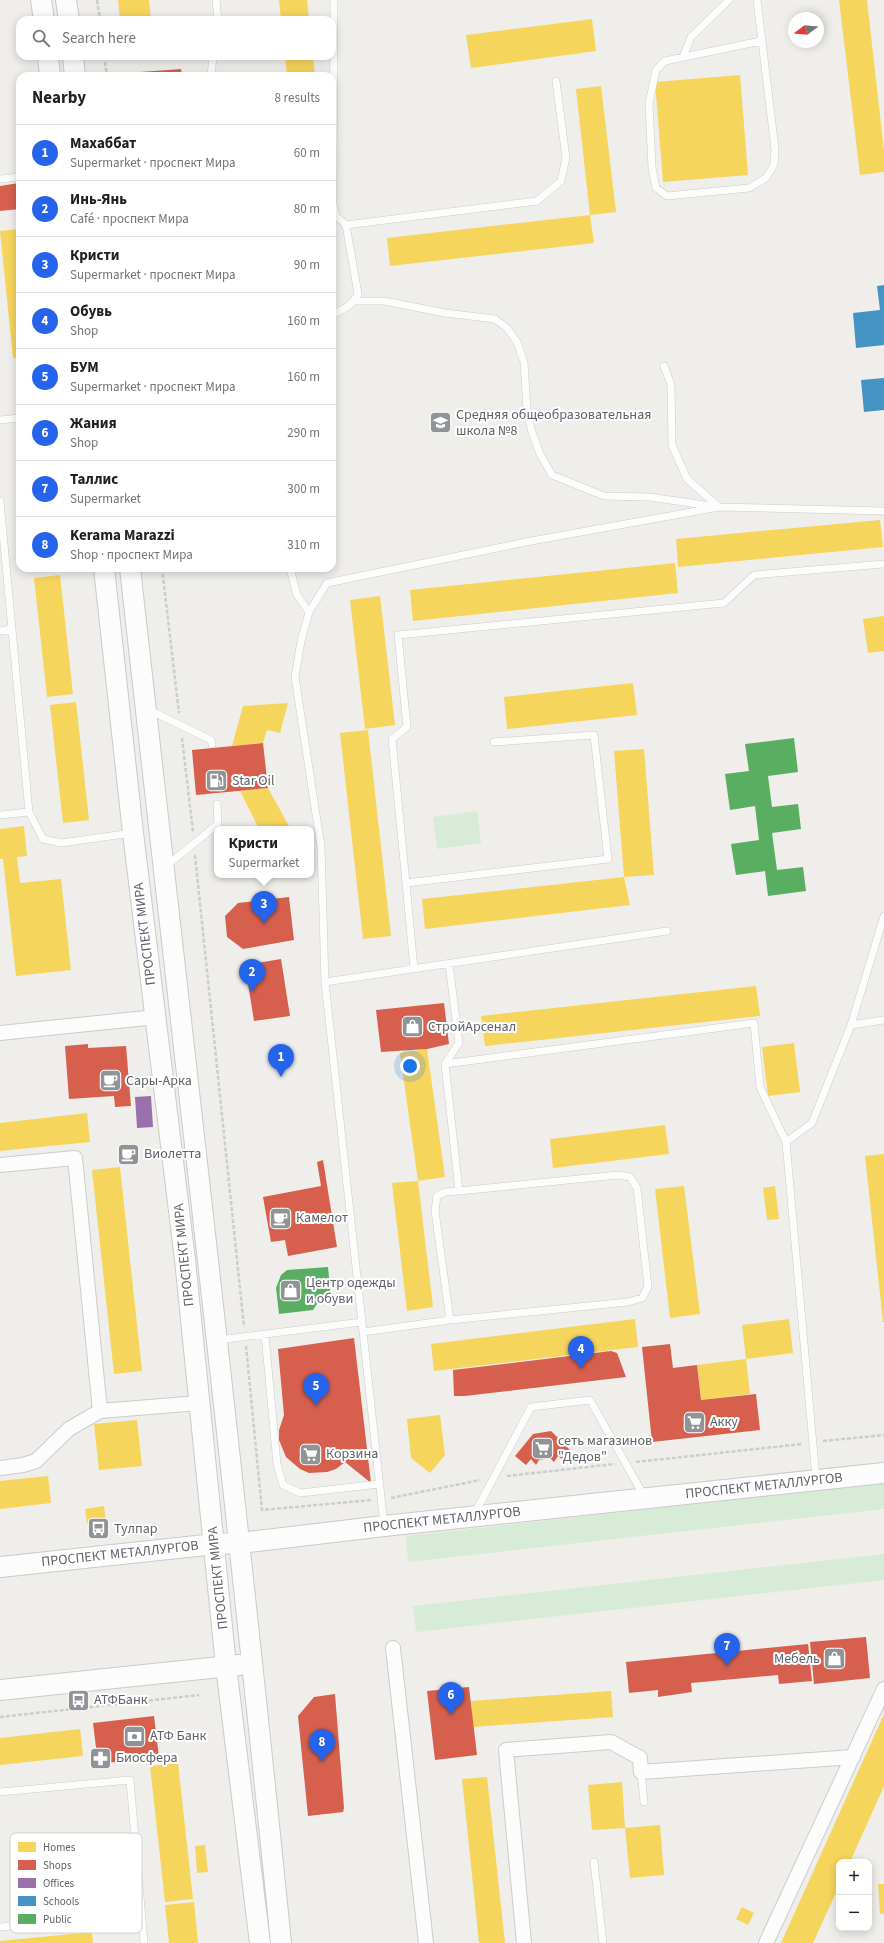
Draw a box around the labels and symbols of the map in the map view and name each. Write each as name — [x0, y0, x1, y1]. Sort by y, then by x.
north arrow — [788, 12, 824, 48]
place label: Средняя общеобразовательная школа №8 — [456, 405, 651, 441]
school or university icon: Средняя общеобразовательная школа №8 — [428, 410, 454, 436]
fuel station icon: Star Oil — [203, 768, 229, 794]
place label: Star Oil — [232, 771, 275, 791]
street label: ПРОСПЕКТ МИРА — [129, 881, 161, 986]
pin: 3 — [251, 891, 277, 924]
pin: 2 — [239, 959, 265, 992]
shop icon: СтройАрсенал — [400, 1014, 426, 1040]
place label: СтройАрсенал — [428, 1017, 516, 1037]
pin: 1 — [268, 1044, 294, 1077]
your location — [400, 1056, 420, 1076]
cafe icon: Сары-Арка — [97, 1068, 123, 1094]
place label: Сары-Арка — [126, 1071, 192, 1091]
cafe icon: Виолетта — [116, 1141, 142, 1167]
place label: Виолетта — [144, 1144, 201, 1164]
street label: ПРОСПЕКТ МИРА — [169, 1202, 199, 1307]
cafe icon: Камелот — [268, 1205, 294, 1231]
place label: Камелот — [296, 1208, 349, 1228]
place label: Центр одежды и обуви — [306, 1273, 396, 1309]
shop icon: Центр одежды и обуви — [278, 1278, 304, 1304]
pin: 4 — [568, 1336, 594, 1369]
pin: 5 — [303, 1373, 329, 1406]
supermarket icon: Акку — [681, 1409, 707, 1435]
place label: Акку — [710, 1412, 738, 1432]
place label: сеть магазинов "Дедов" — [558, 1431, 652, 1467]
supermarket icon: сеть магазинов "Дедов" — [529, 1436, 555, 1462]
supermarket icon: Корзина — [297, 1441, 323, 1467]
place label: Корзина — [326, 1444, 378, 1464]
street label: ПРОСПЕКТ МЕТАЛЛУРГОВ — [684, 1468, 844, 1504]
street label: ПРОСПЕКТ МЕТАЛЛУРГОВ — [362, 1502, 522, 1538]
bus stop icon: Тулпар — [86, 1516, 112, 1542]
place label: Тулпар — [114, 1519, 158, 1539]
street label: ПРОСПЕКТ МИРА — [203, 1525, 233, 1630]
street label: ПРОСПЕКТ МЕТАЛЛУРГОВ — [40, 1536, 200, 1572]
pin: 7 — [714, 1633, 740, 1666]
shop icon: Мебель — [822, 1646, 848, 1672]
place label: Мебель — [774, 1649, 820, 1669]
pin: 6 — [438, 1682, 464, 1715]
bus stop icon: АТФБанк — [66, 1687, 92, 1713]
place label: АТФБанк — [94, 1690, 148, 1710]
bank icon: АТФ Банк — [121, 1723, 147, 1749]
place label: АТФ Банк — [150, 1726, 207, 1746]
pin: 8 — [309, 1729, 335, 1762]
pharmacy icon: Биосфера — [87, 1745, 113, 1771]
place label: Биосфера — [116, 1748, 178, 1768]
legend — [10, 1833, 142, 1933]
text: Homes — [43, 1840, 76, 1855]
text: Shops — [43, 1858, 72, 1873]
text: Offices — [43, 1876, 75, 1891]
text: Schools — [43, 1894, 80, 1909]
text: Public — [43, 1912, 72, 1927]

